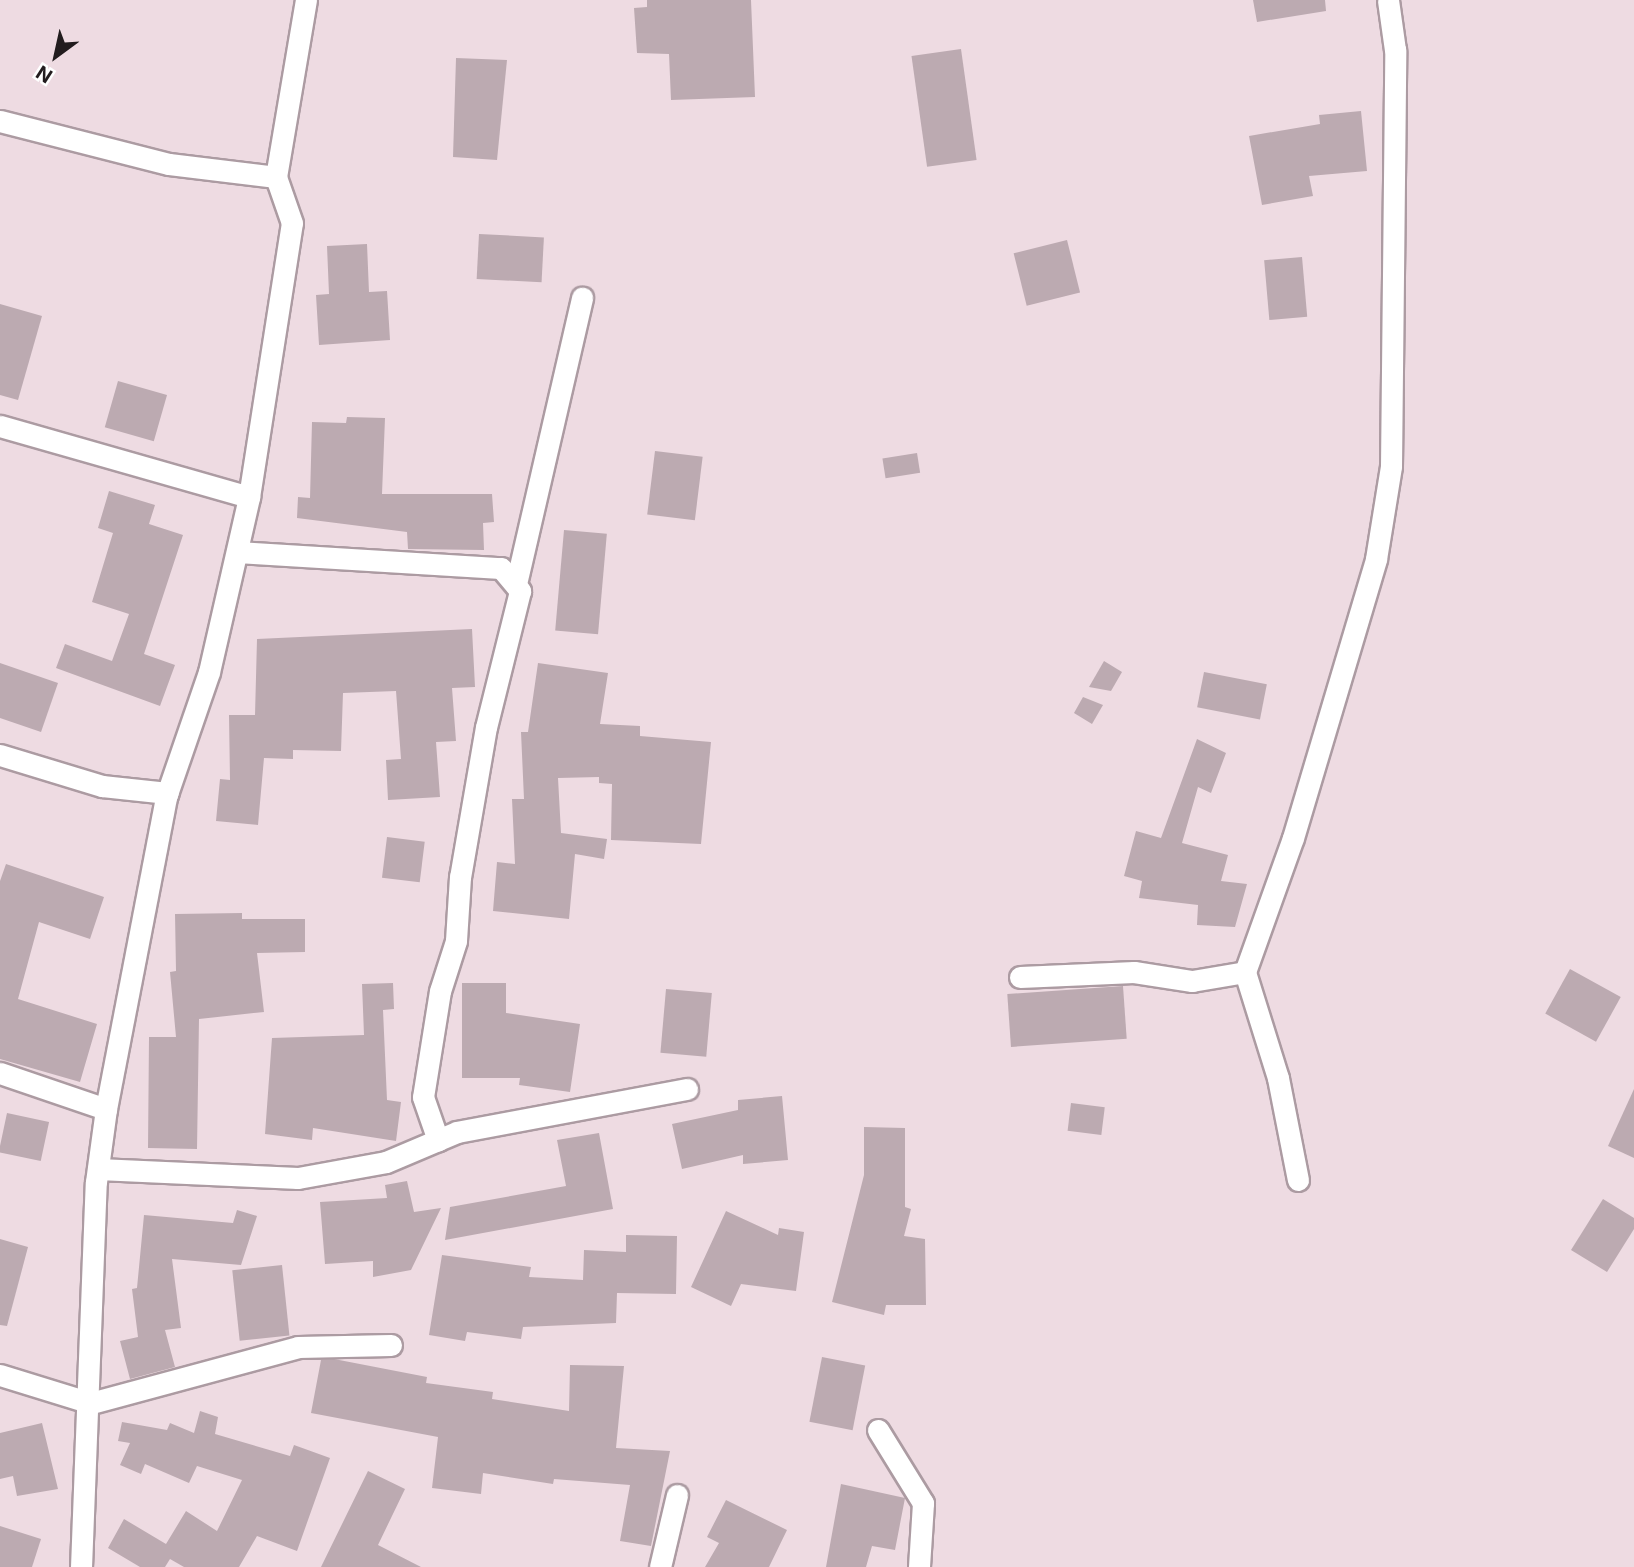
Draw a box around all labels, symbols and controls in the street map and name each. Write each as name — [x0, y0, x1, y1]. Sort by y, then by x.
north arrow — [21, 21, 91, 91]
text: N — [32, 60, 57, 88]

